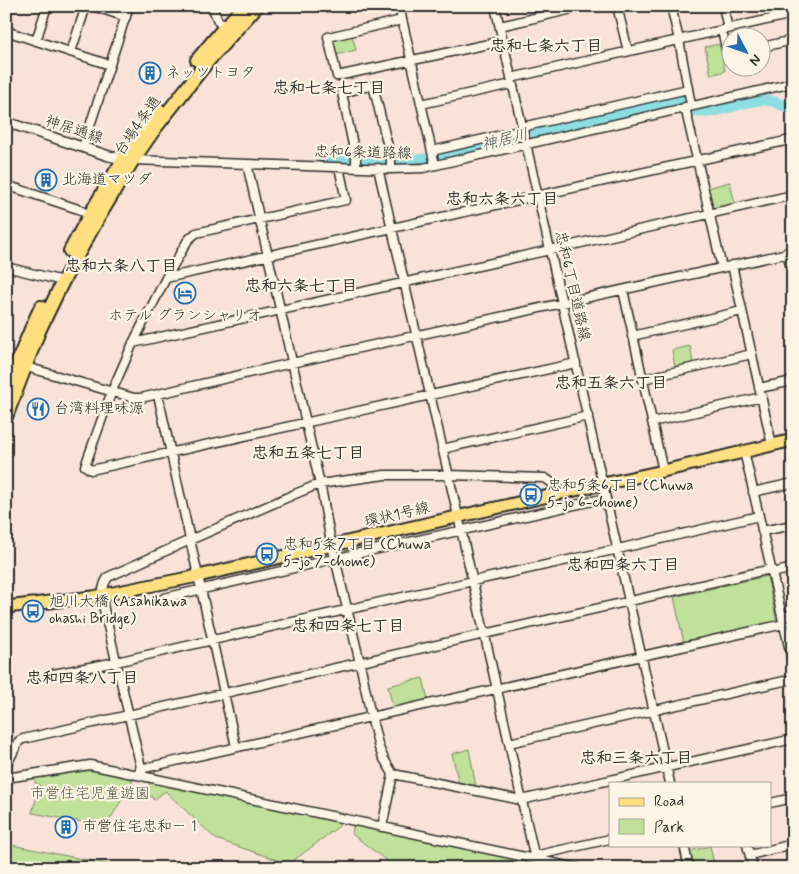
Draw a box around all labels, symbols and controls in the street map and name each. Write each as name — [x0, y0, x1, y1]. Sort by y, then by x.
north arrow — [722, 28, 772, 78]
district label: 忠和七条六丁目 — [490, 36, 602, 57]
text: N — [745, 50, 765, 69]
building icon: ネッツトヨタ — [138, 61, 162, 85]
place label: ネッツトヨタ — [166, 63, 255, 83]
district label: 忠和七条七丁目 — [273, 78, 385, 99]
street label: 台場4条通 — [110, 92, 166, 160]
street label: 神居通線 — [42, 111, 106, 149]
water label: 神居川 — [479, 124, 531, 156]
street label: 忠和6条道路線 — [314, 142, 412, 164]
building icon: 北海道マツダ — [34, 168, 58, 192]
place label: 北海道マツダ — [62, 170, 152, 190]
district label: 忠和六条六丁目 — [446, 189, 558, 210]
street label: 忠和6丁目道路線 — [550, 229, 594, 343]
district label: 忠和六条八丁目 — [65, 256, 177, 277]
district label: 忠和六条七丁目 — [245, 276, 357, 297]
hotel icon: ホテル グランシャリオ — [173, 281, 197, 305]
place label: ホテル グランシャリオ — [108, 306, 262, 326]
district label: 忠和五条六丁目 — [555, 373, 667, 394]
restaurant icon: 台湾料理味源 — [26, 397, 50, 421]
place label: 台湾料理味源 — [54, 399, 144, 419]
district label: 忠和五条七丁目 — [252, 443, 364, 464]
place label: 忠和5条6丁目 (Chuwa 5-jo 6-chome) — [547, 476, 694, 513]
bus stop icon: 忠和5条6丁目 (Chuwa 5-jo 6-chome) — [519, 483, 543, 507]
street label: 環状1号線 — [362, 498, 432, 532]
place label: 忠和5条7丁目 (Chuwa 5-jo 7-chome) — [283, 535, 431, 572]
bus stop icon: 忠和5条7丁目 (Chuwa 5-jo 7-chome) — [255, 542, 279, 566]
district label: 忠和四条六丁目 — [567, 555, 679, 576]
place label: 旭川大橋 (Asahikawa ohashi Bridge) — [49, 592, 187, 629]
bus stop icon: 旭川大橋 (Asahikawa ohashi Bridge) — [21, 599, 45, 623]
district label: 忠和四条七丁目 — [292, 616, 404, 637]
district label: 忠和四条八丁目 — [26, 668, 138, 689]
district label: 忠和三条六丁目 — [580, 748, 692, 769]
legend — [609, 782, 772, 846]
park label: 市営住宅児童遊園 — [30, 784, 150, 804]
text: Road — [654, 792, 684, 812]
building icon: 市営住宅忠和－１ — [54, 815, 78, 839]
place label: 市営住宅忠和－１ — [82, 817, 202, 837]
text: Park — [654, 818, 684, 838]

